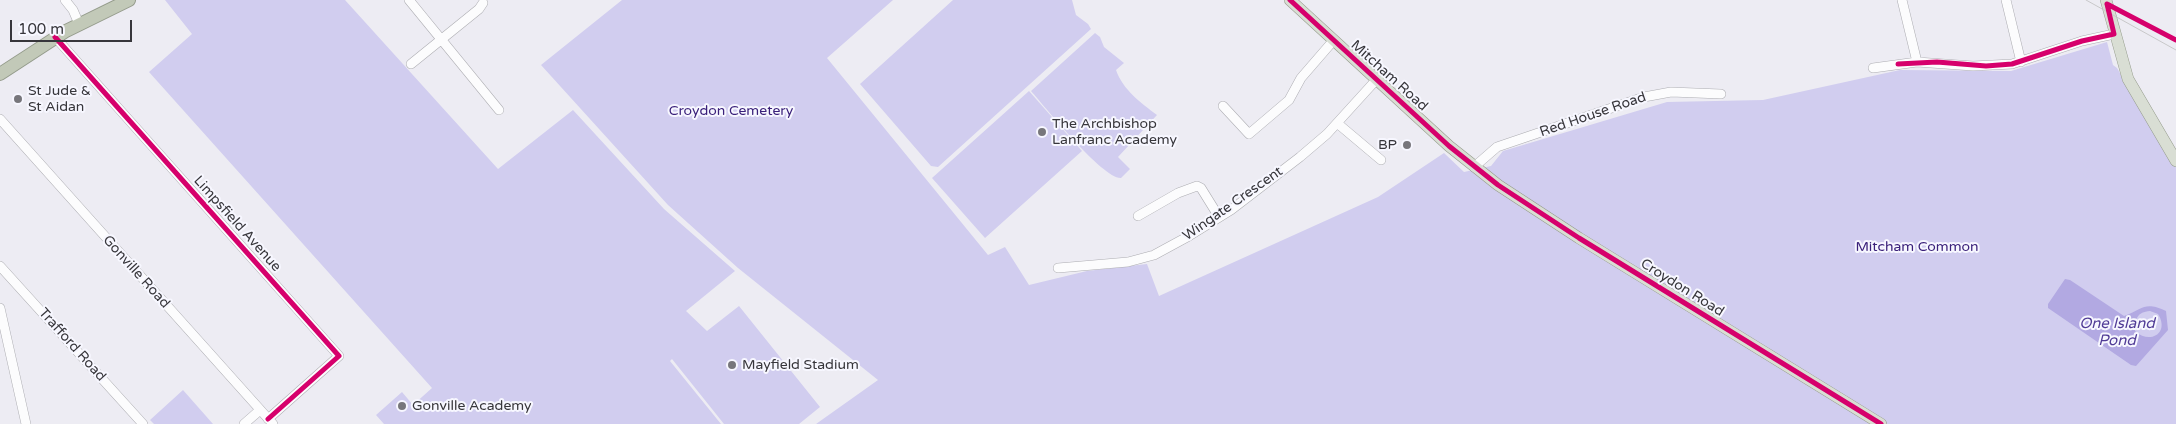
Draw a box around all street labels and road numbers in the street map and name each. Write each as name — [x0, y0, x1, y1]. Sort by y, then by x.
street label: Mitcham Road — [1347, 37, 1431, 115]
street label: Red House Road — [1538, 89, 1648, 141]
street label: Wingate Crescent — [1180, 163, 1286, 245]
street label: Limpsfield Avenue — [190, 173, 284, 275]
street label: Gonville Road — [99, 232, 173, 312]
street label: Croydon Road — [1637, 256, 1727, 320]
street label: Trafford Road — [35, 305, 109, 385]

